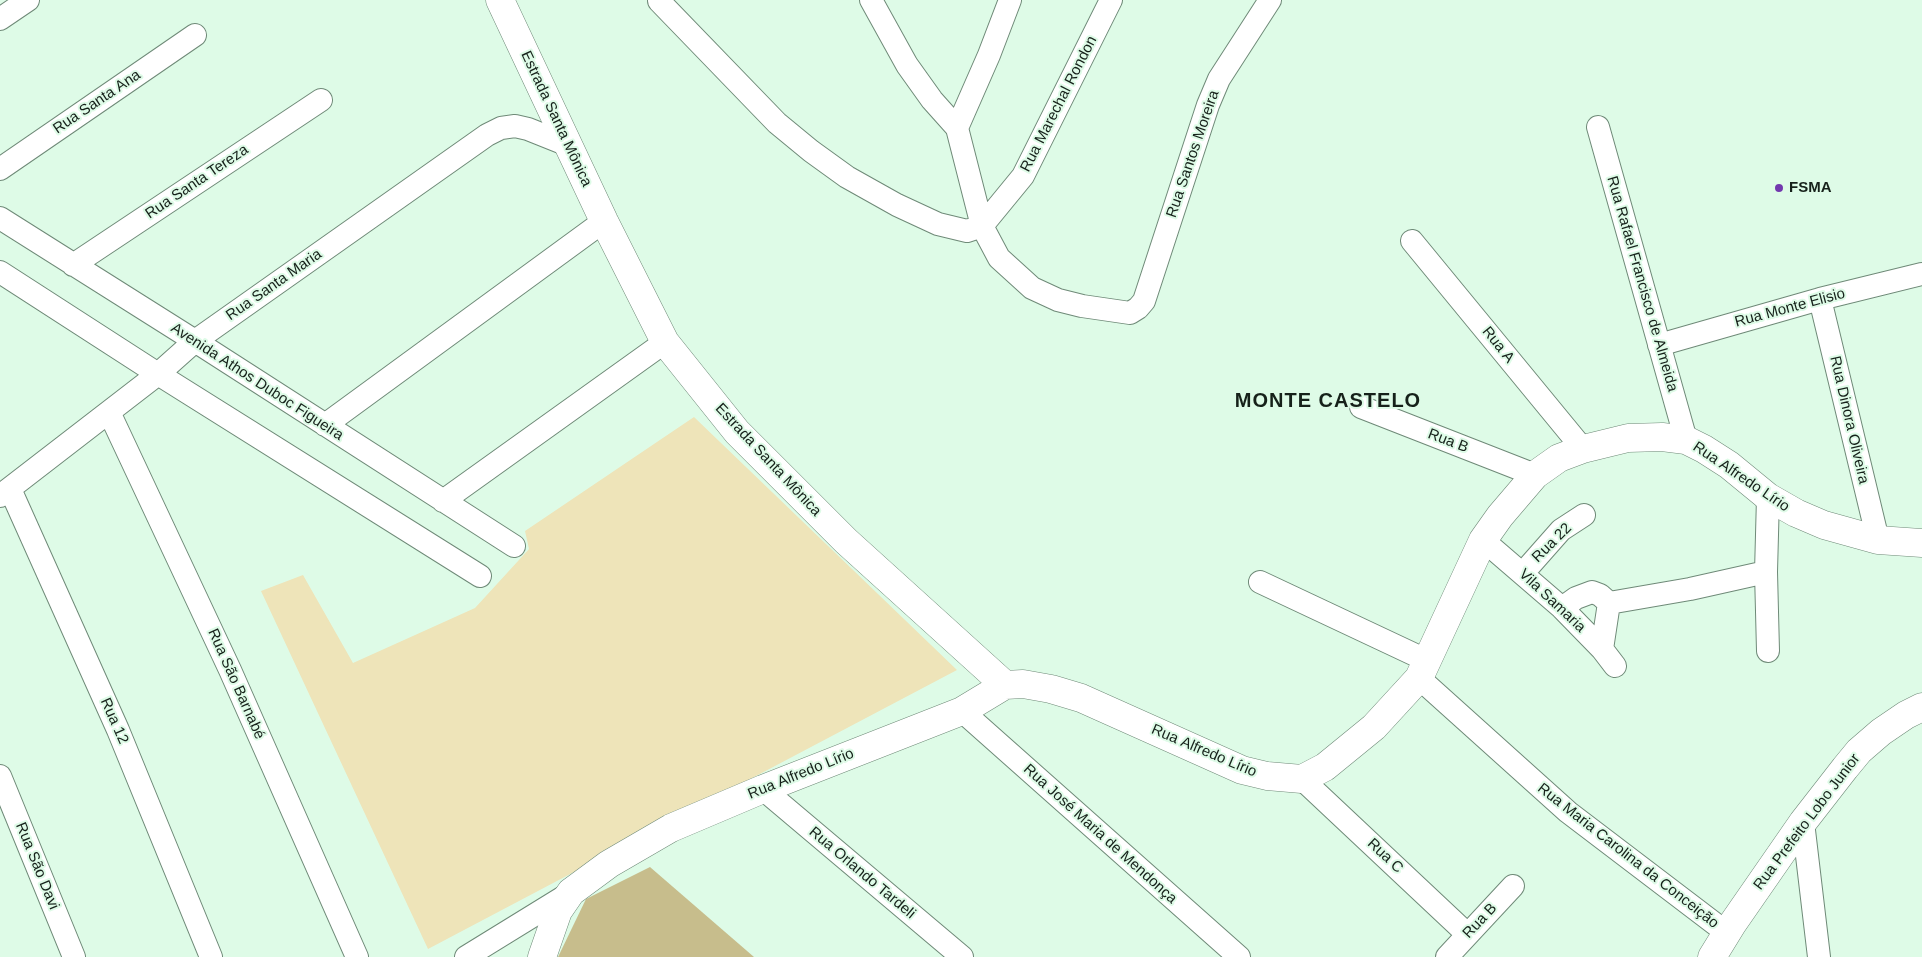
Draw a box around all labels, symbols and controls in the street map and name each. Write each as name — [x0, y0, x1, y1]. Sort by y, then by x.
street label: Rua Marechal Rondon — [1017, 33, 1101, 175]
street label: Estrada Santa Mônica — [517, 48, 595, 190]
street label: Rua Santa Ana — [50, 66, 144, 138]
street label: Rua Santos Moreira — [1163, 88, 1223, 220]
street label: Rua Santa Tereza — [142, 141, 252, 223]
street label: Rua Rafael Francisco de Almeida — [1603, 174, 1681, 394]
place label: FSMA — [1789, 179, 1831, 197]
marker: FSMA — [1773, 182, 1785, 194]
street label: Rua Santa Maria — [223, 245, 325, 325]
street label: Rua Monte Elisio — [1733, 285, 1847, 331]
street label: Avenida Athos Duboc Figueira — [167, 319, 347, 445]
street label: Rua A — [1478, 323, 1518, 367]
street label: Rua Dinora Oliveira — [1826, 354, 1872, 486]
district label: MONTE CASTELO — [1233, 389, 1423, 413]
street label: Estrada Santa Mônica — [711, 400, 825, 520]
street label: Rua B — [1425, 425, 1471, 457]
street label: Rua Alfredo Lírio — [1689, 438, 1793, 516]
street label: Rua 22 — [1529, 520, 1575, 566]
street label: Vila Samaria — [1515, 566, 1589, 636]
street label: Rua São Barnabé — [204, 626, 268, 742]
street label: Rua 12 — [96, 695, 132, 747]
street label: Rua Alfredo Lírio — [1149, 721, 1259, 781]
street label: Rua Alfredo Lírio — [745, 745, 857, 803]
street label: Rua Prefeito Lobo Junior — [1750, 750, 1864, 894]
street label: Rua José Maria de Mendonça — [1020, 760, 1180, 908]
street label: Rua Maria Carolina da Conceição — [1534, 780, 1722, 932]
street label: Rua São Davi — [11, 820, 63, 912]
street label: Rua Orlando Tardeli — [805, 823, 919, 923]
street label: Rua C — [1363, 835, 1407, 877]
street label: Rua B — [1459, 900, 1501, 942]

